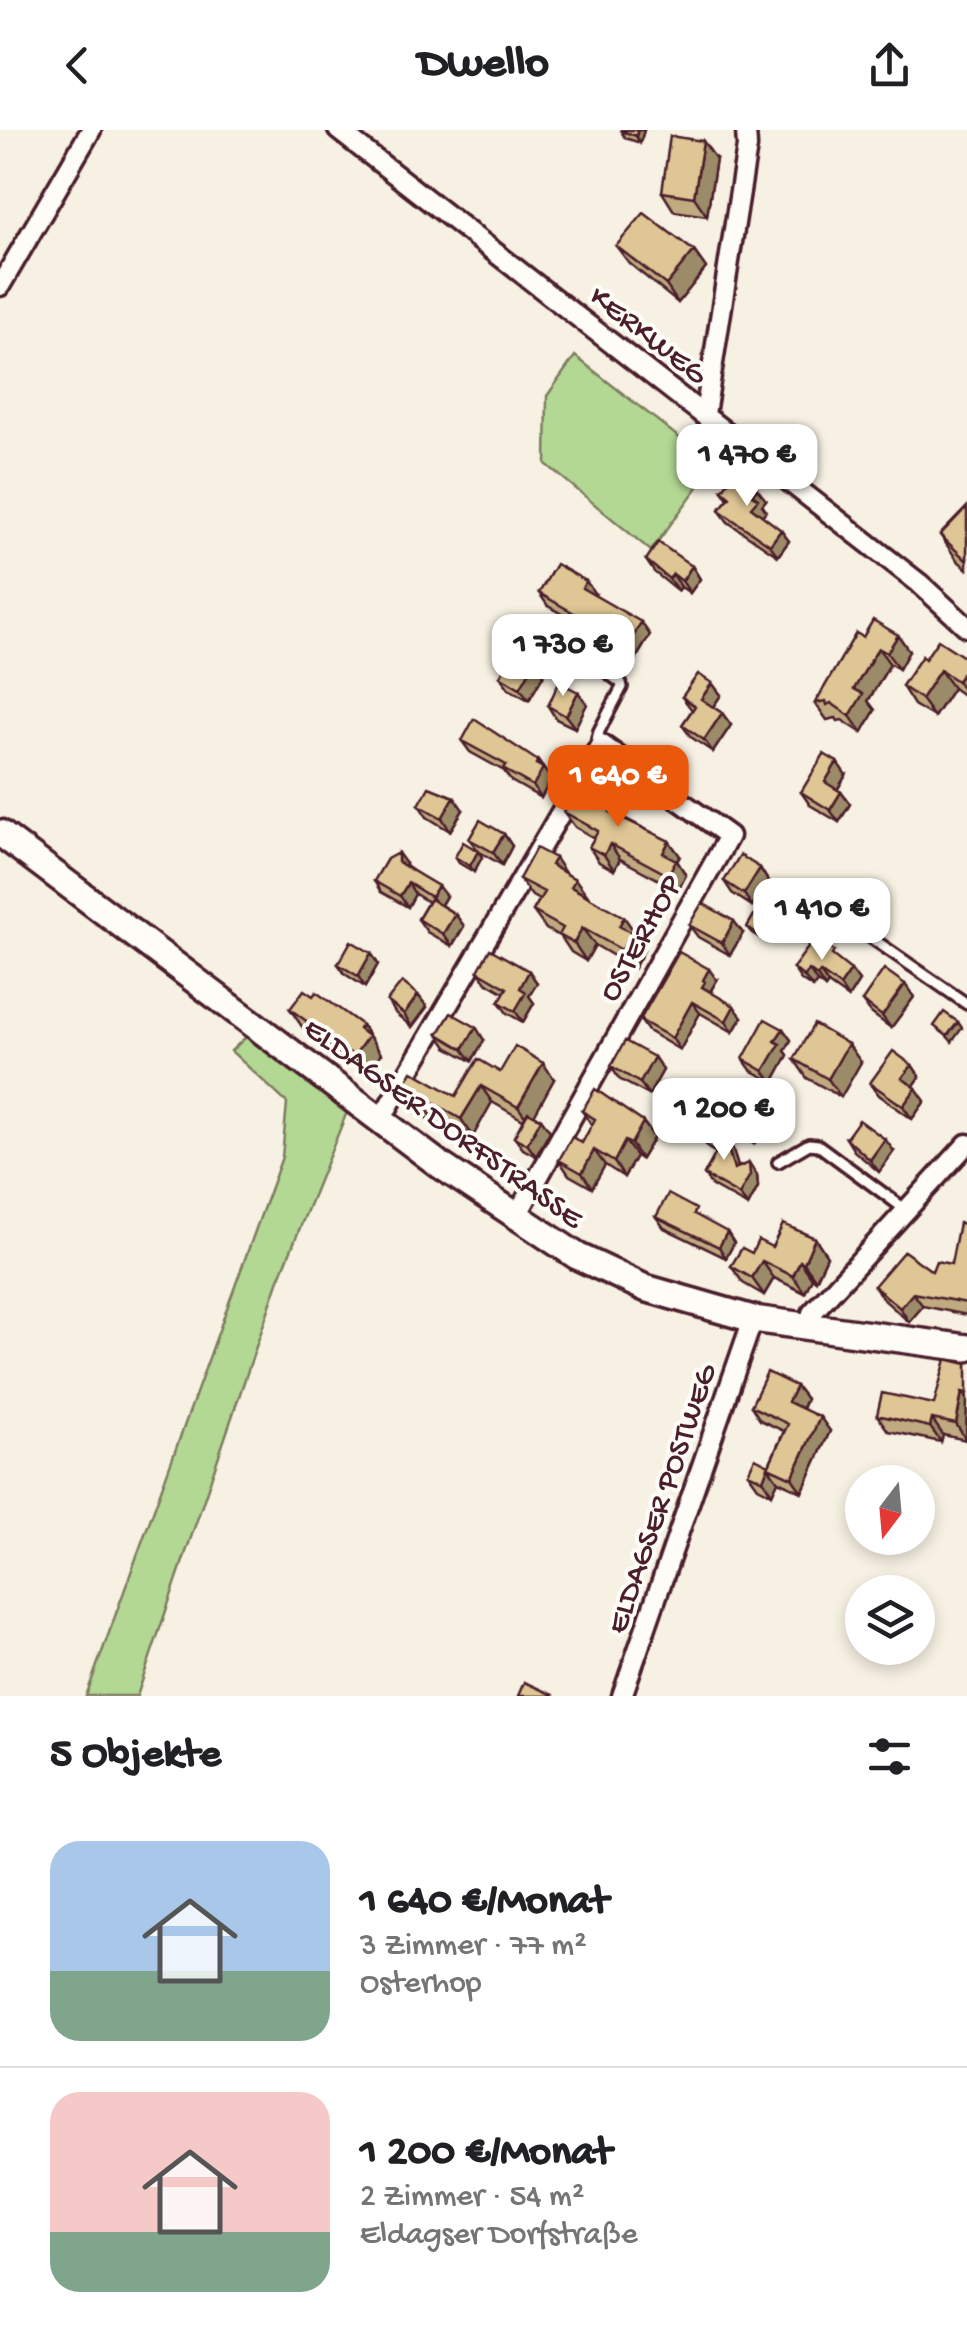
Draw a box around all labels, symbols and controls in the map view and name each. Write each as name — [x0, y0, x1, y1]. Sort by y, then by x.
icon: back — [50, 38, 105, 93]
icon: share — [862, 38, 917, 93]
text: Dwello — [418, 39, 549, 92]
street label: KERKWEG — [580, 279, 715, 396]
pin: 1 470 € — [655, 424, 839, 509]
text: 1 470 € — [698, 437, 796, 475]
pin: 1 730 € — [471, 614, 655, 699]
text: 1 730 € — [514, 627, 612, 665]
pin: 1 640 € — [526, 745, 710, 830]
text: 1 640 € — [570, 758, 666, 796]
street label: OSTERHOP — [592, 869, 693, 1009]
pin: 1 410 € — [730, 878, 914, 963]
text: 1 410 € — [775, 891, 869, 929]
street label: ELDAGSER DORFSTRASSE — [295, 1011, 590, 1240]
pin: 1 200 € — [632, 1078, 816, 1163]
text: 1 200 € — [674, 1091, 774, 1129]
street label: ELDAGSER POSTWEG — [600, 1358, 728, 1639]
north arrow — [845, 1465, 935, 1555]
map controls — [845, 1465, 935, 1665]
button: layers — [845, 1575, 935, 1665]
icon: filters — [862, 1729, 917, 1784]
text: 5 Objekte — [50, 1732, 221, 1781]
text: 1 640 €/Monat — [360, 1879, 608, 1928]
icon: home — [130, 1881, 250, 2001]
text: 3 Zimmer · 77 m² — [360, 1928, 587, 1966]
text: Osterhop — [360, 1966, 482, 2004]
text: 1 200 €/Monat — [360, 2130, 612, 2179]
icon: home — [130, 2132, 250, 2252]
text: 2 Zimmer · 54 m² — [360, 2179, 584, 2217]
text: Eldagser Dorfstraße — [360, 2217, 637, 2255]

